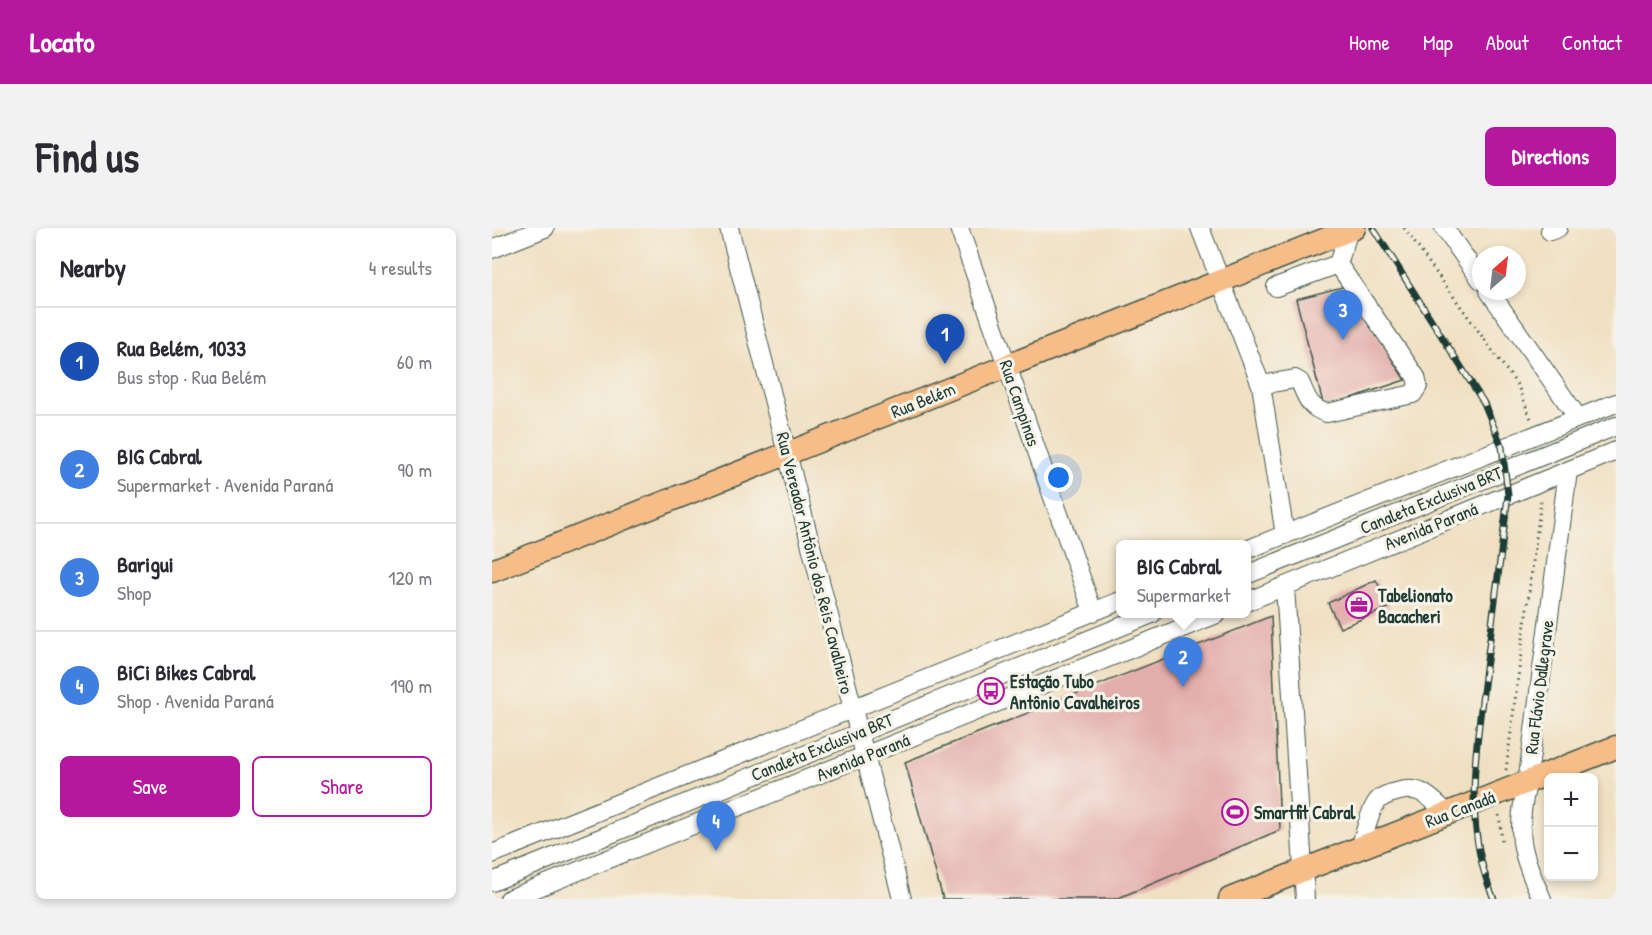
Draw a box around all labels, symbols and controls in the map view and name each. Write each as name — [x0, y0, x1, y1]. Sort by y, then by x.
text: Locato — [30, 23, 94, 61]
text: Home — [1349, 28, 1390, 57]
text: Map — [1423, 28, 1453, 57]
text: About — [1486, 28, 1529, 57]
text: Contact — [1562, 28, 1622, 57]
button: Directions — [1485, 127, 1616, 186]
text: Find us — [36, 128, 139, 185]
north arrow — [1472, 246, 1526, 300]
text: Nearby — [60, 250, 126, 285]
text: 4 results — [369, 254, 432, 281]
pin: 3 — [1324, 291, 1362, 340]
pin: 1 — [926, 314, 964, 364]
text: Rua Belém, 1033 — [117, 333, 246, 363]
text: 1 — [76, 348, 83, 375]
text: 60 m — [397, 348, 432, 375]
street label: Rua Campinas — [994, 357, 1046, 449]
text: Bus stop · Rua Belém — [117, 363, 266, 390]
street label: Rua Belém — [887, 376, 959, 424]
street label: Rua Vereador Antônio dos Reis Cavalheiro — [770, 429, 860, 697]
text: BIG Cabral — [117, 441, 202, 471]
text: 2 — [75, 456, 84, 483]
text: 90 m — [398, 456, 432, 483]
street label: Canaleta Exclusiva BRT — [1356, 460, 1506, 540]
your location — [1044, 463, 1073, 492]
text: Supermarket · Avenida Paraná — [117, 471, 333, 498]
street label: Avenida Paraná — [1381, 496, 1481, 556]
popup — [1116, 540, 1251, 618]
text: Barigui — [117, 549, 174, 579]
text: BIG Cabral — [1137, 551, 1221, 581]
text: 3 — [75, 564, 84, 591]
text: 120 m — [388, 564, 432, 591]
text: Shop — [117, 579, 151, 606]
text: Supermarket — [1137, 581, 1230, 608]
place label: Tabelionato Bacacheri — [1377, 583, 1454, 629]
office icon: Tabelionato Bacacheri — [1344, 590, 1374, 620]
street label: Rua Flávio Dallegrave — [1518, 619, 1560, 755]
pin: 2 — [1164, 638, 1202, 687]
text: BiCi Bikes Cabral — [117, 657, 255, 687]
place label: Estação Tubo Antônio Cavalheiros — [1010, 669, 1140, 715]
text: 4 — [76, 672, 83, 699]
text: 190 m — [390, 672, 432, 699]
bus stop icon: Estação Tubo Antônio Cavalheiros — [976, 676, 1006, 706]
text: Shop · Avenida Paraná — [117, 687, 274, 714]
street label: Canaleta Exclusiva BRT — [747, 707, 897, 787]
street label: Avenida Paraná — [813, 727, 913, 787]
button: Save — [60, 756, 240, 817]
button: Share — [252, 756, 432, 817]
map controls — [1544, 773, 1598, 881]
button: + — [1544, 773, 1598, 827]
street label: Rua Canadá — [1422, 784, 1498, 834]
sports icon: Smartfit Cabral — [1220, 797, 1250, 827]
place label: Smartfit Cabral — [1254, 800, 1357, 825]
pin: 4 — [696, 802, 736, 851]
button: − — [1544, 827, 1598, 881]

